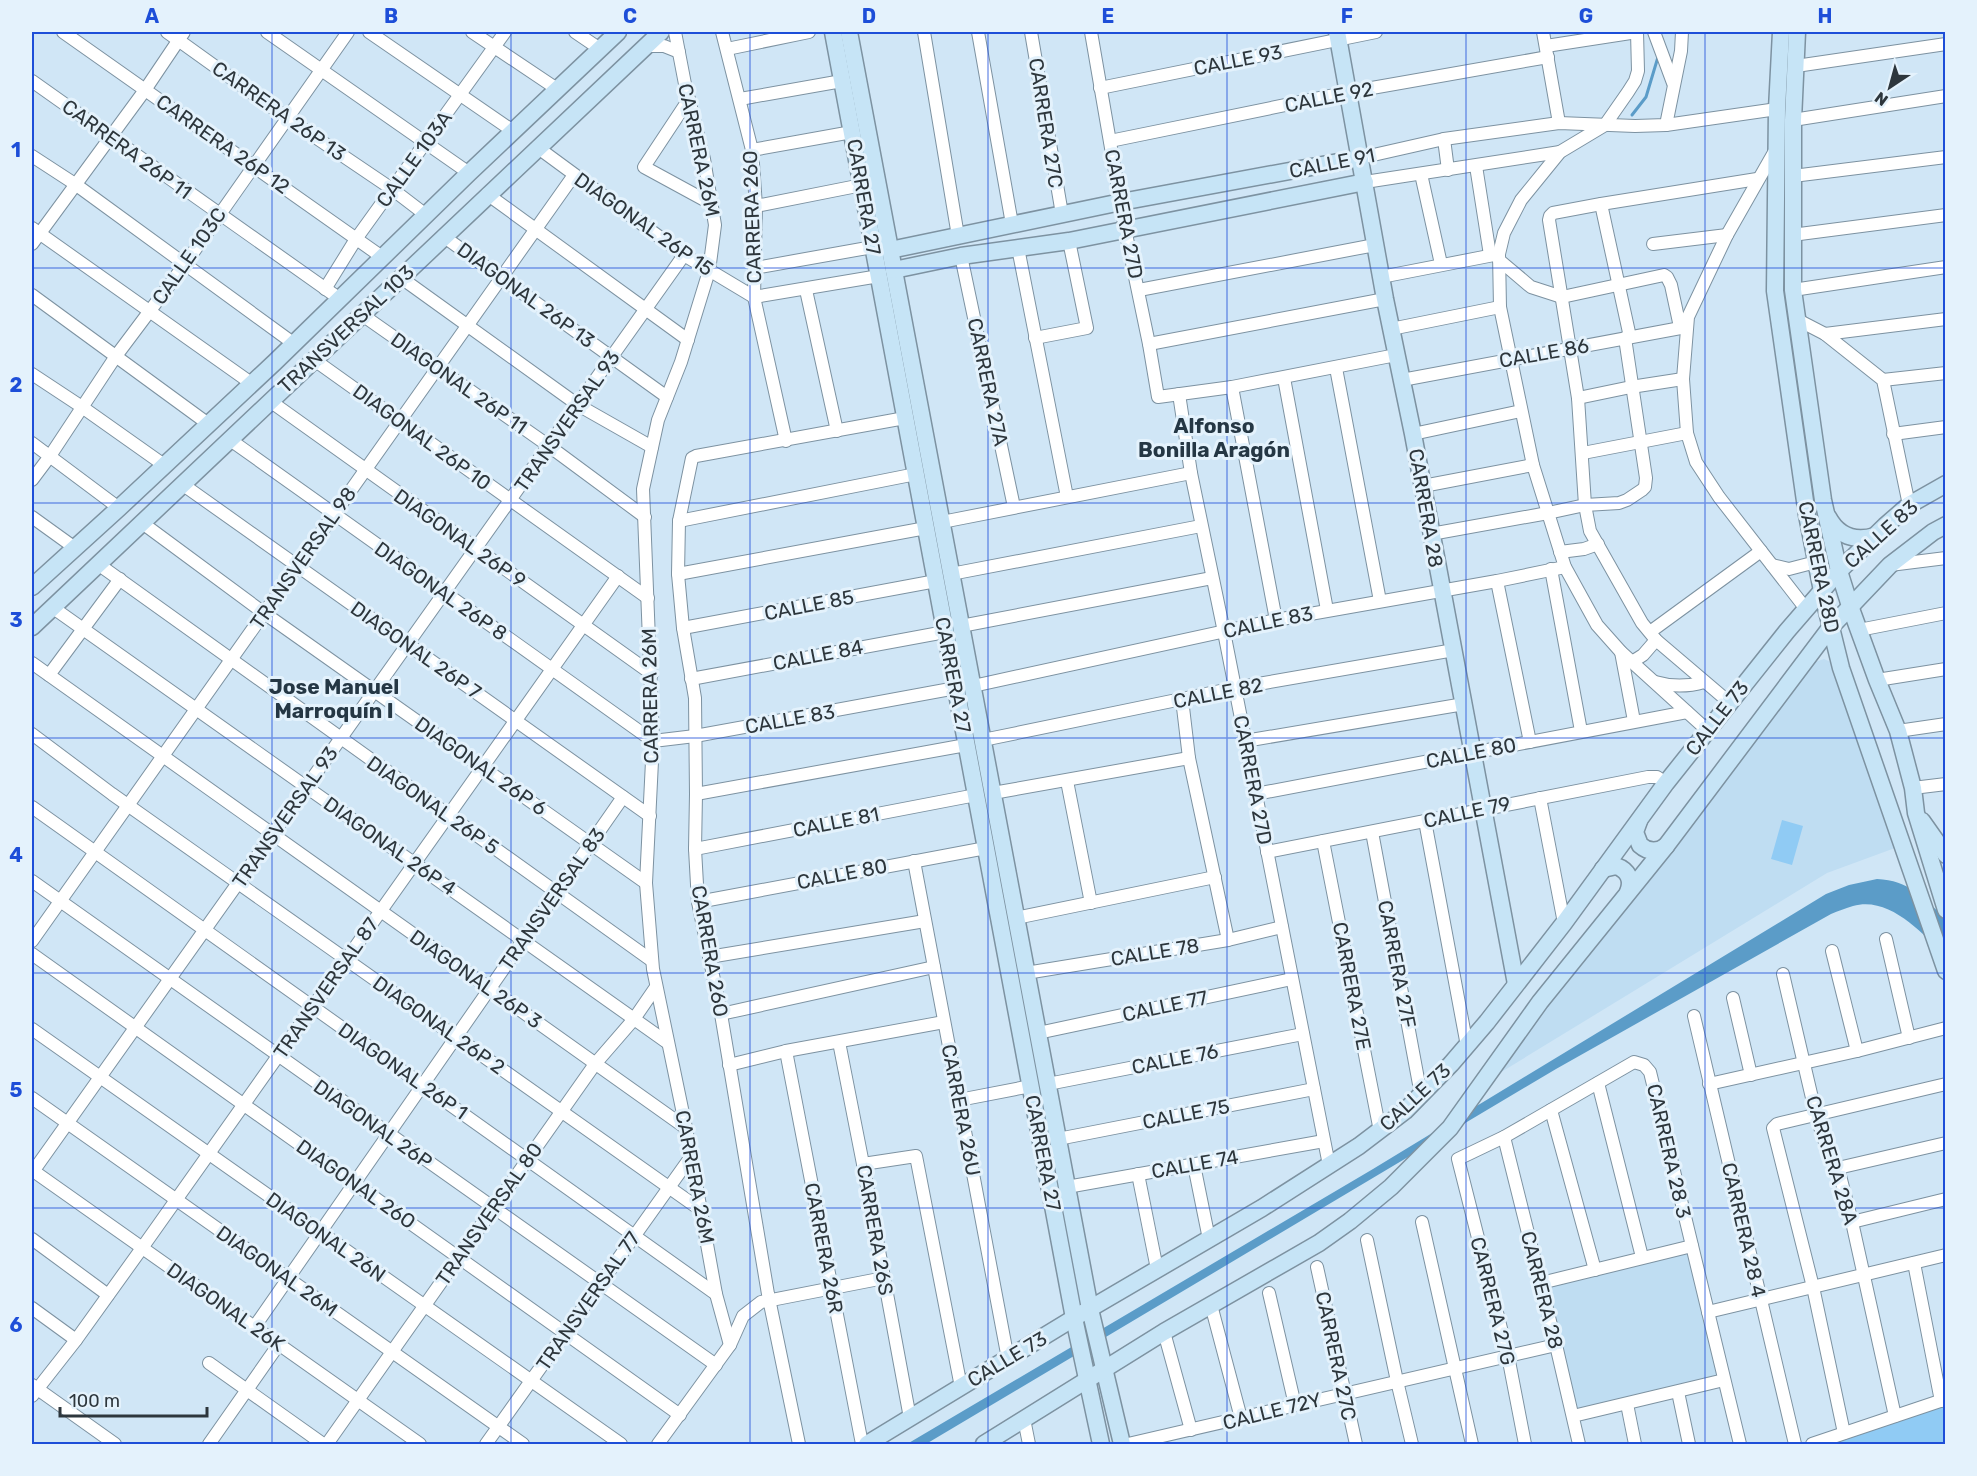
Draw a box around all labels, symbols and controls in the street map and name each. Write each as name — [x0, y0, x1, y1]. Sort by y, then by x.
text: A — [145, 4, 160, 28]
text: B — [384, 4, 398, 28]
text: C — [623, 4, 637, 28]
text: D — [862, 4, 876, 28]
text: E — [1102, 4, 1114, 28]
text: F — [1341, 4, 1353, 28]
text: G — [1579, 4, 1593, 28]
text: H — [1818, 4, 1832, 28]
street label: CALLE 93 — [1192, 40, 1284, 80]
street label: CARRERA 26P 13 — [208, 56, 350, 166]
street label: CARRERA 27C — [1024, 56, 1068, 190]
north arrow — [1860, 57, 1920, 117]
street label: CALLE 92 — [1283, 77, 1375, 117]
street label: CARRERA 26M — [673, 81, 725, 219]
text: N — [1871, 88, 1892, 110]
street label: CARRERA 26P 12 — [152, 89, 294, 199]
street label: CARRERA 26P 11 — [58, 94, 196, 204]
street label: CALLE 103A — [371, 106, 457, 212]
street label: CARRERA 27 — [842, 137, 886, 257]
text: 1 — [11, 138, 21, 162]
street label: CALLE 91 — [1287, 143, 1377, 183]
street label: CARRERA 27D — [1100, 147, 1148, 281]
street label: CARRERA 26O — [738, 150, 766, 284]
street label: DIAGONAL 26P 15 — [570, 167, 718, 281]
street label: CALLE 103C — [147, 203, 231, 309]
street label: DIAGONAL 26P 13 — [453, 237, 599, 353]
street label: TRANSVERSAL 103 — [273, 260, 419, 398]
street label: CARRERA 27A — [963, 316, 1013, 448]
street label: DIAGONAL 26P 11 — [386, 327, 532, 439]
street label: CALLE 86 — [1497, 333, 1591, 373]
street label: TRANSVERSAL 93 — [509, 346, 625, 496]
text: 2 — [10, 373, 23, 397]
street label: DIAGONAL 26P 10 — [348, 379, 496, 495]
district label: Alfonso Bonilla Aragón — [1138, 413, 1290, 462]
street label: CARRERA 28 — [1404, 447, 1448, 569]
street label: TRANSVERSAL 98 — [245, 482, 361, 634]
street label: DIAGONAL 26P 9 — [389, 484, 531, 592]
street label: CALLE 83 — [1839, 495, 1923, 573]
street label: CARRERA 28D — [1793, 499, 1845, 635]
street label: DIAGONAL 26P 8 — [370, 536, 512, 646]
street label: CALLE 85 — [762, 585, 856, 625]
street label: DIAGONAL 26P 7 — [346, 596, 486, 704]
street label: CALLE 83 — [1221, 601, 1315, 643]
text: 3 — [9, 608, 23, 632]
street label: CARRERA 27 — [930, 615, 976, 735]
street label: CARRERA 26M — [637, 628, 663, 764]
street label: CALLE 84 — [771, 635, 865, 675]
street label: CALLE 82 — [1171, 673, 1265, 713]
district label: Jose Manuel Marroquín I — [269, 674, 399, 723]
street label: CALLE 73 — [1680, 676, 1754, 760]
street label: CALLE 83 — [743, 699, 837, 739]
street label: DIAGONAL 26P 6 — [410, 712, 552, 820]
street label: CARRERA 27D — [1229, 713, 1277, 847]
street label: CALLE 80 — [1424, 732, 1518, 774]
street label: TRANSVERSAL 93 — [227, 742, 343, 892]
street label: DIAGONAL 26P 5 — [362, 751, 504, 859]
street label: DIAGONAL 26P 4 — [319, 791, 461, 901]
street label: CALLE 79 — [1421, 791, 1513, 833]
street label: CALLE 81 — [791, 802, 881, 842]
street label: TRANSVERSAL 83 — [494, 823, 610, 975]
text: 4 — [9, 843, 23, 867]
street label: CALLE 80 — [795, 853, 889, 895]
street label: CARRERA 26O — [687, 883, 733, 1019]
street label: CARRERA 27F — [1373, 898, 1421, 1030]
street label: TRANSVERSAL 87 — [268, 913, 384, 1063]
street label: CARRERA 27E — [1328, 920, 1376, 1052]
street label: DIAGONAL 26P 3 — [405, 925, 547, 1033]
street label: CALLE 78 — [1109, 933, 1201, 971]
street label: DIAGONAL 26P 2 — [368, 971, 510, 1079]
street label: CALLE 77 — [1120, 985, 1210, 1027]
street label: DIAGONAL 26P 1 — [333, 1017, 473, 1125]
street label: CALLE 76 — [1130, 1039, 1220, 1079]
street label: CARRERA 26U — [936, 1042, 986, 1178]
street label: CALLE 73 — [1374, 1058, 1456, 1136]
street label: DIAGONAL 26P — [309, 1074, 437, 1174]
text: 5 — [10, 1078, 23, 1102]
street label: CARRERA 28 3 — [1642, 1081, 1696, 1221]
street label: CARRERA 27 — [1020, 1093, 1066, 1213]
street label: CARRERA 28A — [1801, 1093, 1863, 1227]
street label: CALLE 75 — [1140, 1094, 1232, 1134]
street label: CARRERA 26M — [670, 1108, 720, 1246]
street label: DIAGONAL 26O — [292, 1134, 420, 1234]
street label: TRANSVERSAL 80 — [431, 1138, 547, 1290]
street label: CALLE 74 — [1150, 1145, 1240, 1183]
street label: CARRERA 28 4 — [1717, 1160, 1771, 1300]
street label: CARRERA 26S — [852, 1163, 898, 1297]
street label: CARRERA 26R — [800, 1181, 848, 1315]
street label: DIAGONAL 26N — [262, 1187, 390, 1287]
street label: DIAGONAL 26M — [212, 1220, 342, 1322]
street label: TRANSVERSAL 77 — [531, 1227, 645, 1375]
street label: CARRERA 28 — [1516, 1229, 1568, 1351]
street label: CARRERA 27G — [1465, 1234, 1521, 1368]
street label: DIAGONAL 26K — [162, 1258, 290, 1356]
street label: CARRERA 27C — [1311, 1289, 1361, 1423]
text: 6 — [9, 1313, 23, 1337]
street label: CALLE 73 — [963, 1326, 1051, 1392]
scale bar — [60, 1380, 207, 1418]
street label: CALLE 72Y — [1220, 1387, 1324, 1435]
text: 100 m — [69, 1390, 120, 1412]

